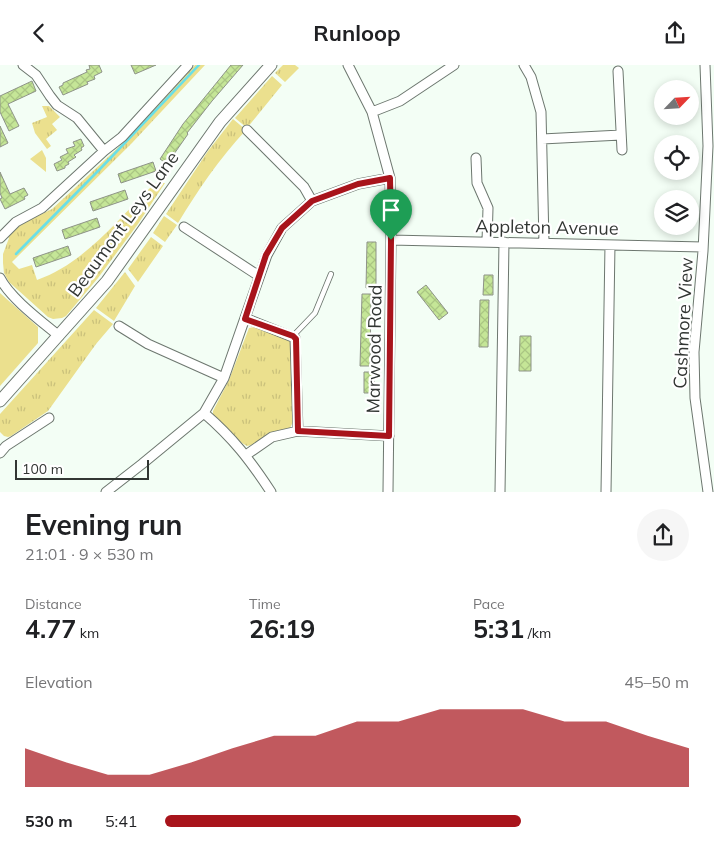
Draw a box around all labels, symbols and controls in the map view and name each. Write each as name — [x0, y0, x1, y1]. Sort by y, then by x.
icon: back — [25, 19, 53, 47]
text: Runloop — [313, 19, 401, 47]
icon: share — [661, 19, 689, 47]
north arrow — [654, 80, 699, 125]
map controls — [654, 80, 699, 235]
button: locate — [654, 135, 699, 180]
street label: Beaumont Leys Lane — [62, 147, 184, 301]
pin — [370, 189, 412, 240]
button: layers — [654, 190, 699, 235]
icon: arrive — [377, 196, 405, 224]
street label: Appleton Avenue — [475, 214, 619, 240]
street label: Cashmore View — [668, 256, 698, 389]
street label: Marwood Road — [361, 284, 387, 414]
scale bar — [15, 457, 149, 480]
text: 100 m — [22, 460, 63, 478]
text: Evening run — [25, 507, 182, 542]
button: share — [637, 509, 689, 561]
text: 21:01 · 9 × 530 m — [25, 544, 154, 564]
text: Distance — [25, 595, 82, 613]
text: Time — [249, 595, 281, 613]
text: Pace — [473, 595, 505, 613]
text: 4.77 — [25, 613, 76, 644]
text: 26:19 — [249, 613, 315, 644]
text: 5:31 — [473, 613, 524, 644]
text: km — [76, 624, 99, 642]
text: /km — [524, 624, 551, 642]
text: Elevation — [25, 672, 93, 692]
text: 45–50 m — [624, 672, 689, 692]
text: 530 m — [25, 811, 73, 831]
text: 5:41 — [105, 811, 137, 831]

